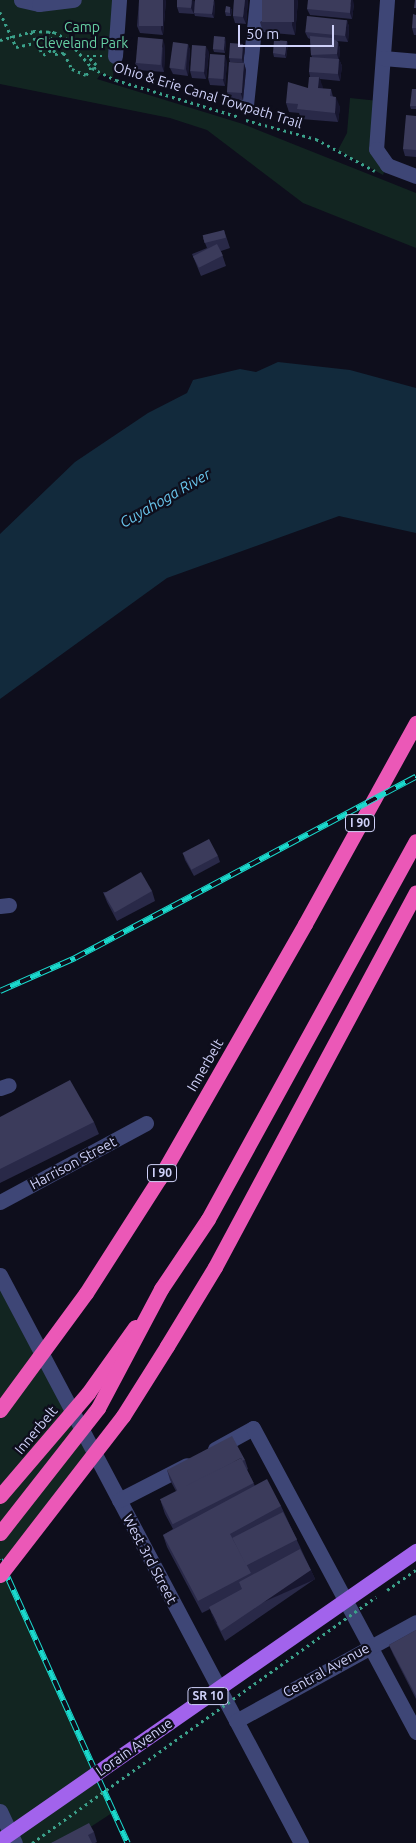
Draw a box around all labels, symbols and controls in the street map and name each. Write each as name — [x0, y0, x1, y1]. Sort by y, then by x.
scale bar — [241, 15, 337, 47]
park label: Camp Cleveland Park — [36, 19, 128, 52]
text: 50 m — [246, 25, 279, 42]
street label: Ohio & Erie Canal Towpath Trail — [112, 58, 304, 132]
water label: Cuyahoga River — [116, 465, 214, 531]
road number: I 90 — [345, 814, 375, 832]
street label: Innerbelt — [183, 1036, 227, 1094]
street label: Harrison Street — [27, 1133, 119, 1193]
road number: I 90 — [147, 1164, 177, 1182]
street label: Innerbelt — [11, 1403, 61, 1457]
street label: West 3rd Street — [119, 1511, 181, 1607]
street label: Central Avenue — [280, 1639, 372, 1701]
road number: SR 10 — [187, 1686, 229, 1705]
street label: Lorain Avenue — [92, 1714, 176, 1780]

